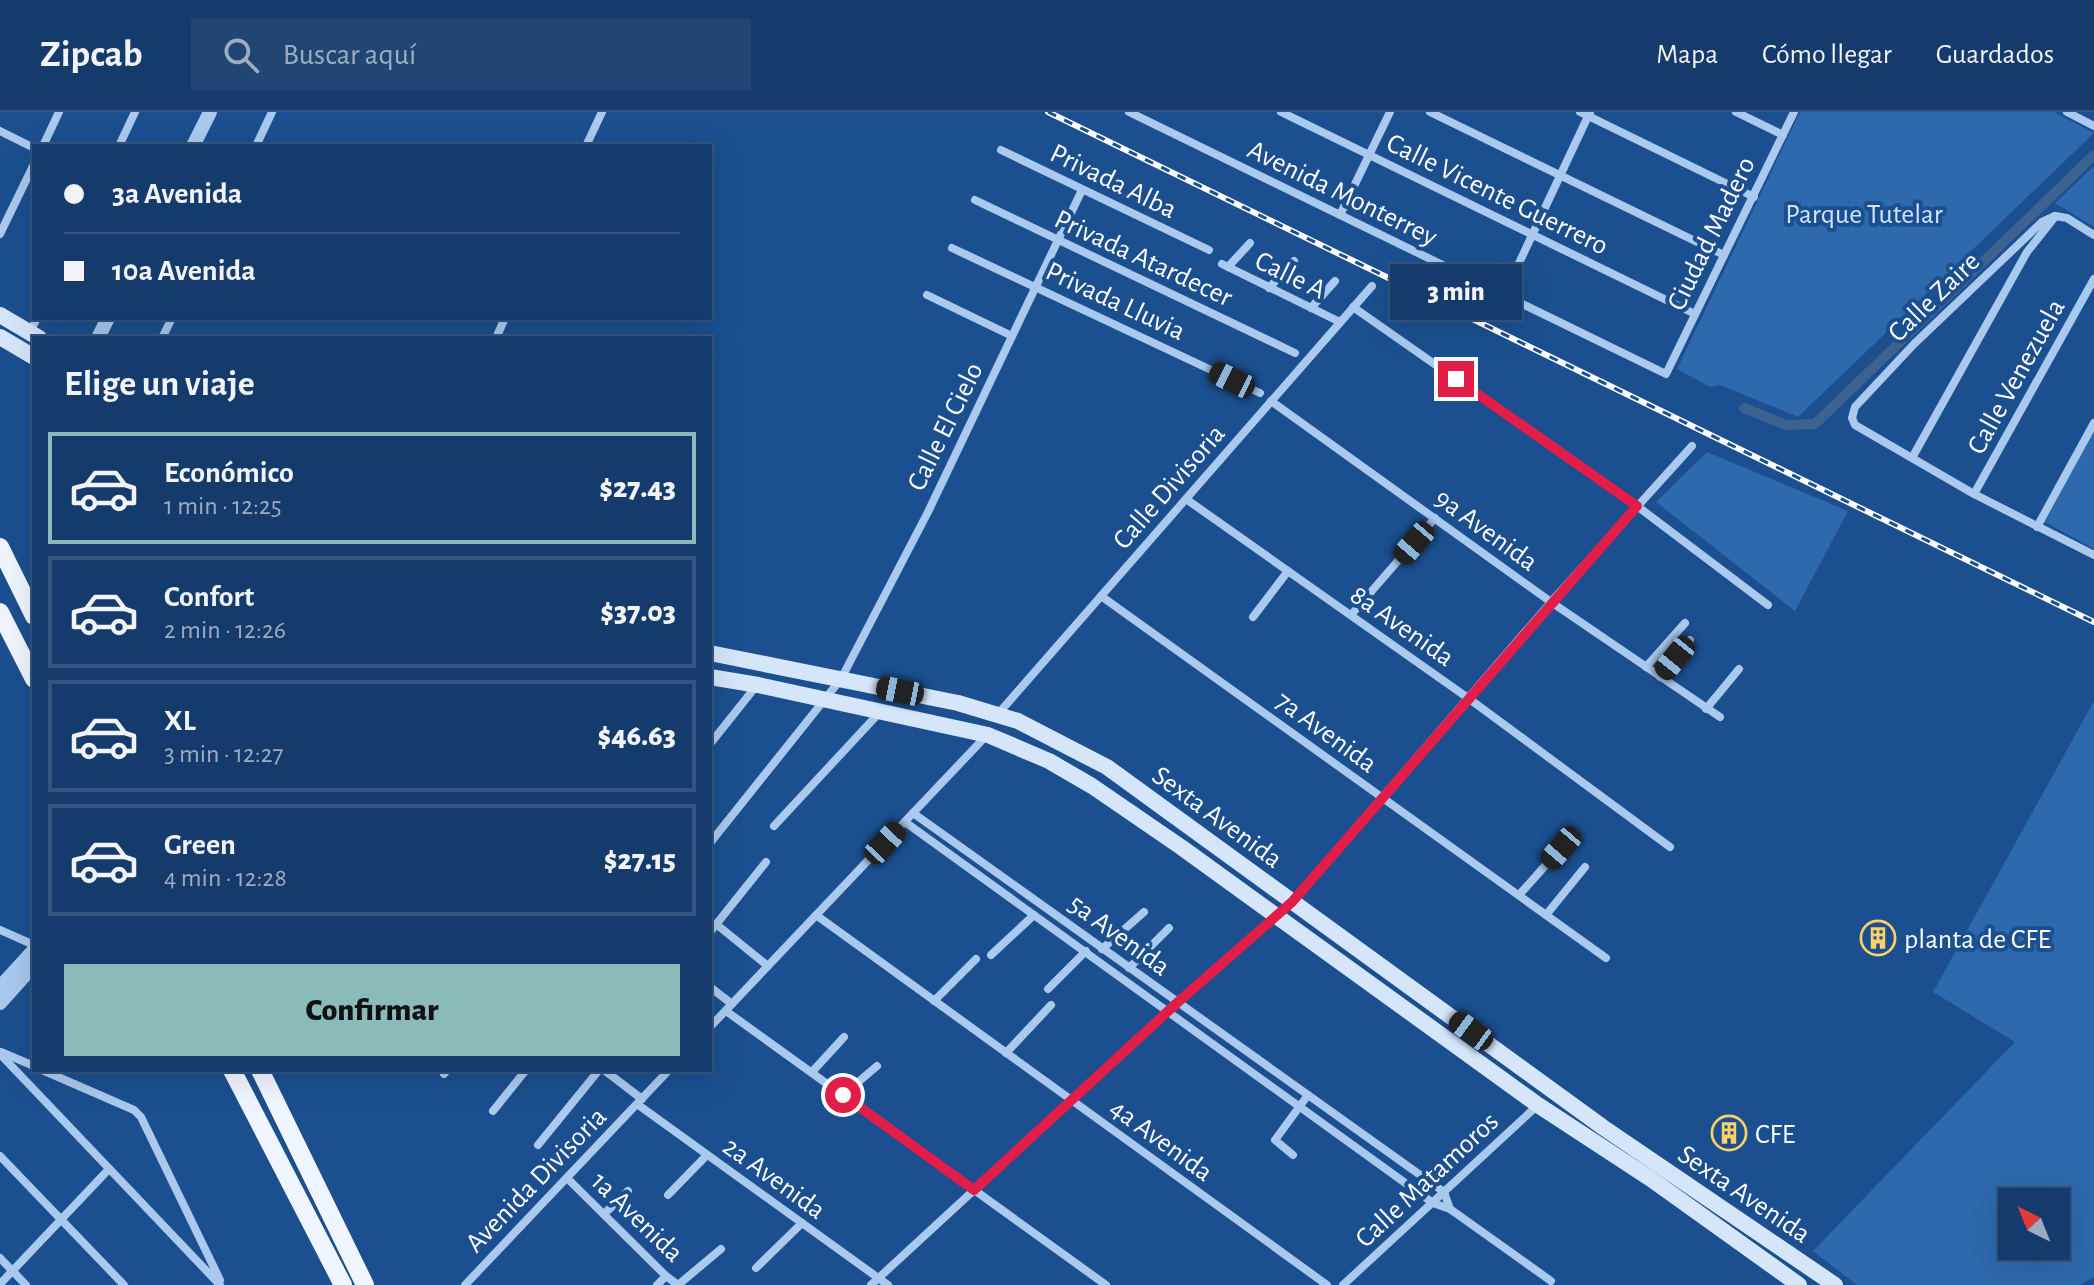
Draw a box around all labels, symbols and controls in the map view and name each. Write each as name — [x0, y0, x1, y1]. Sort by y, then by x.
search box — [191, 19, 751, 91]
icon: search — [219, 33, 263, 77]
text: Zipcab — [40, 36, 143, 74]
text: Buscar aquí — [283, 40, 416, 70]
text: Mapa — [1656, 41, 1718, 69]
text: Cómo llegar — [1762, 41, 1892, 69]
text: Guardados — [1936, 41, 2054, 69]
street label: Calle Vicente Guerrero — [1382, 129, 1612, 261]
street label: Avenida Monterrey — [1243, 136, 1441, 252]
street label: Privada Alba — [1046, 139, 1181, 224]
street label: Ciudad Madero — [1663, 153, 1761, 315]
text: 3a Avenida — [112, 179, 242, 209]
park label: Parque Tutelar — [1785, 201, 1943, 229]
street label: Privada Atardecer — [1050, 205, 1236, 312]
street label: Calle A — [1250, 247, 1330, 305]
street label: Calle Zaire — [1883, 247, 1986, 348]
text: 10a Avenida — [112, 256, 256, 286]
street label: Privada Lluvia — [1041, 257, 1189, 346]
callout: 3 min — [1390, 263, 1522, 319]
text: 3 min — [1427, 279, 1485, 305]
street label: Calle Venezuela — [1963, 295, 2071, 459]
street label: Calle El Cielo — [903, 358, 989, 495]
car — [1205, 359, 1259, 401]
route end — [1438, 361, 1474, 397]
text: Elige un viaje — [64, 366, 255, 402]
street label: Calle Divisoria — [1108, 420, 1231, 555]
icon: car — [68, 452, 140, 524]
text: Económico — [164, 458, 294, 488]
text: $27.43 — [599, 473, 676, 503]
street label: 9a Avenida — [1429, 484, 1542, 577]
text: 1 min · 12:25 — [164, 493, 282, 519]
car — [1389, 517, 1439, 569]
icon: car — [68, 576, 140, 648]
street label: 8a Avenida — [1345, 581, 1459, 672]
text: Confort — [164, 582, 254, 612]
text: $37.03 — [600, 597, 676, 627]
text: 2 min · 12:26 — [164, 617, 286, 643]
car — [1651, 632, 1699, 684]
car — [874, 675, 926, 707]
street label: 7a Avenida — [1270, 687, 1382, 779]
icon: car — [68, 700, 140, 772]
text: XL — [164, 706, 196, 736]
text: $46.63 — [597, 721, 676, 751]
text: 3 min · 12:27 — [164, 741, 283, 767]
street label: Sexta Avenida — [1147, 761, 1287, 874]
car — [860, 817, 910, 869]
car — [1536, 822, 1586, 874]
icon: car — [68, 824, 140, 896]
text: Green — [164, 830, 236, 860]
text: $27.15 — [604, 845, 676, 875]
text: 4 min · 12:28 — [164, 865, 287, 891]
street label: 5a Avenida — [1063, 890, 1175, 982]
building icon: planta de CFE — [1859, 919, 1897, 957]
place label: planta de CFE — [1904, 926, 2051, 954]
button: Confirmar — [64, 964, 680, 1056]
car — [1445, 1007, 1497, 1055]
route start — [825, 1077, 861, 1113]
street label: 4a Avenida — [1104, 1094, 1218, 1187]
street label: Avenida Divisoria — [461, 1103, 612, 1258]
street label: Calle Matamoros — [1350, 1107, 1504, 1254]
building icon: CFE — [1710, 1114, 1748, 1152]
place label: CFE — [1755, 1121, 1795, 1149]
street label: 2a Avenida — [717, 1132, 830, 1225]
street label: Sexta Avenida — [1673, 1140, 1815, 1249]
street label: 1a Avenida — [585, 1167, 688, 1268]
north arrow — [1998, 1188, 2070, 1260]
map controls — [1998, 1188, 2070, 1260]

